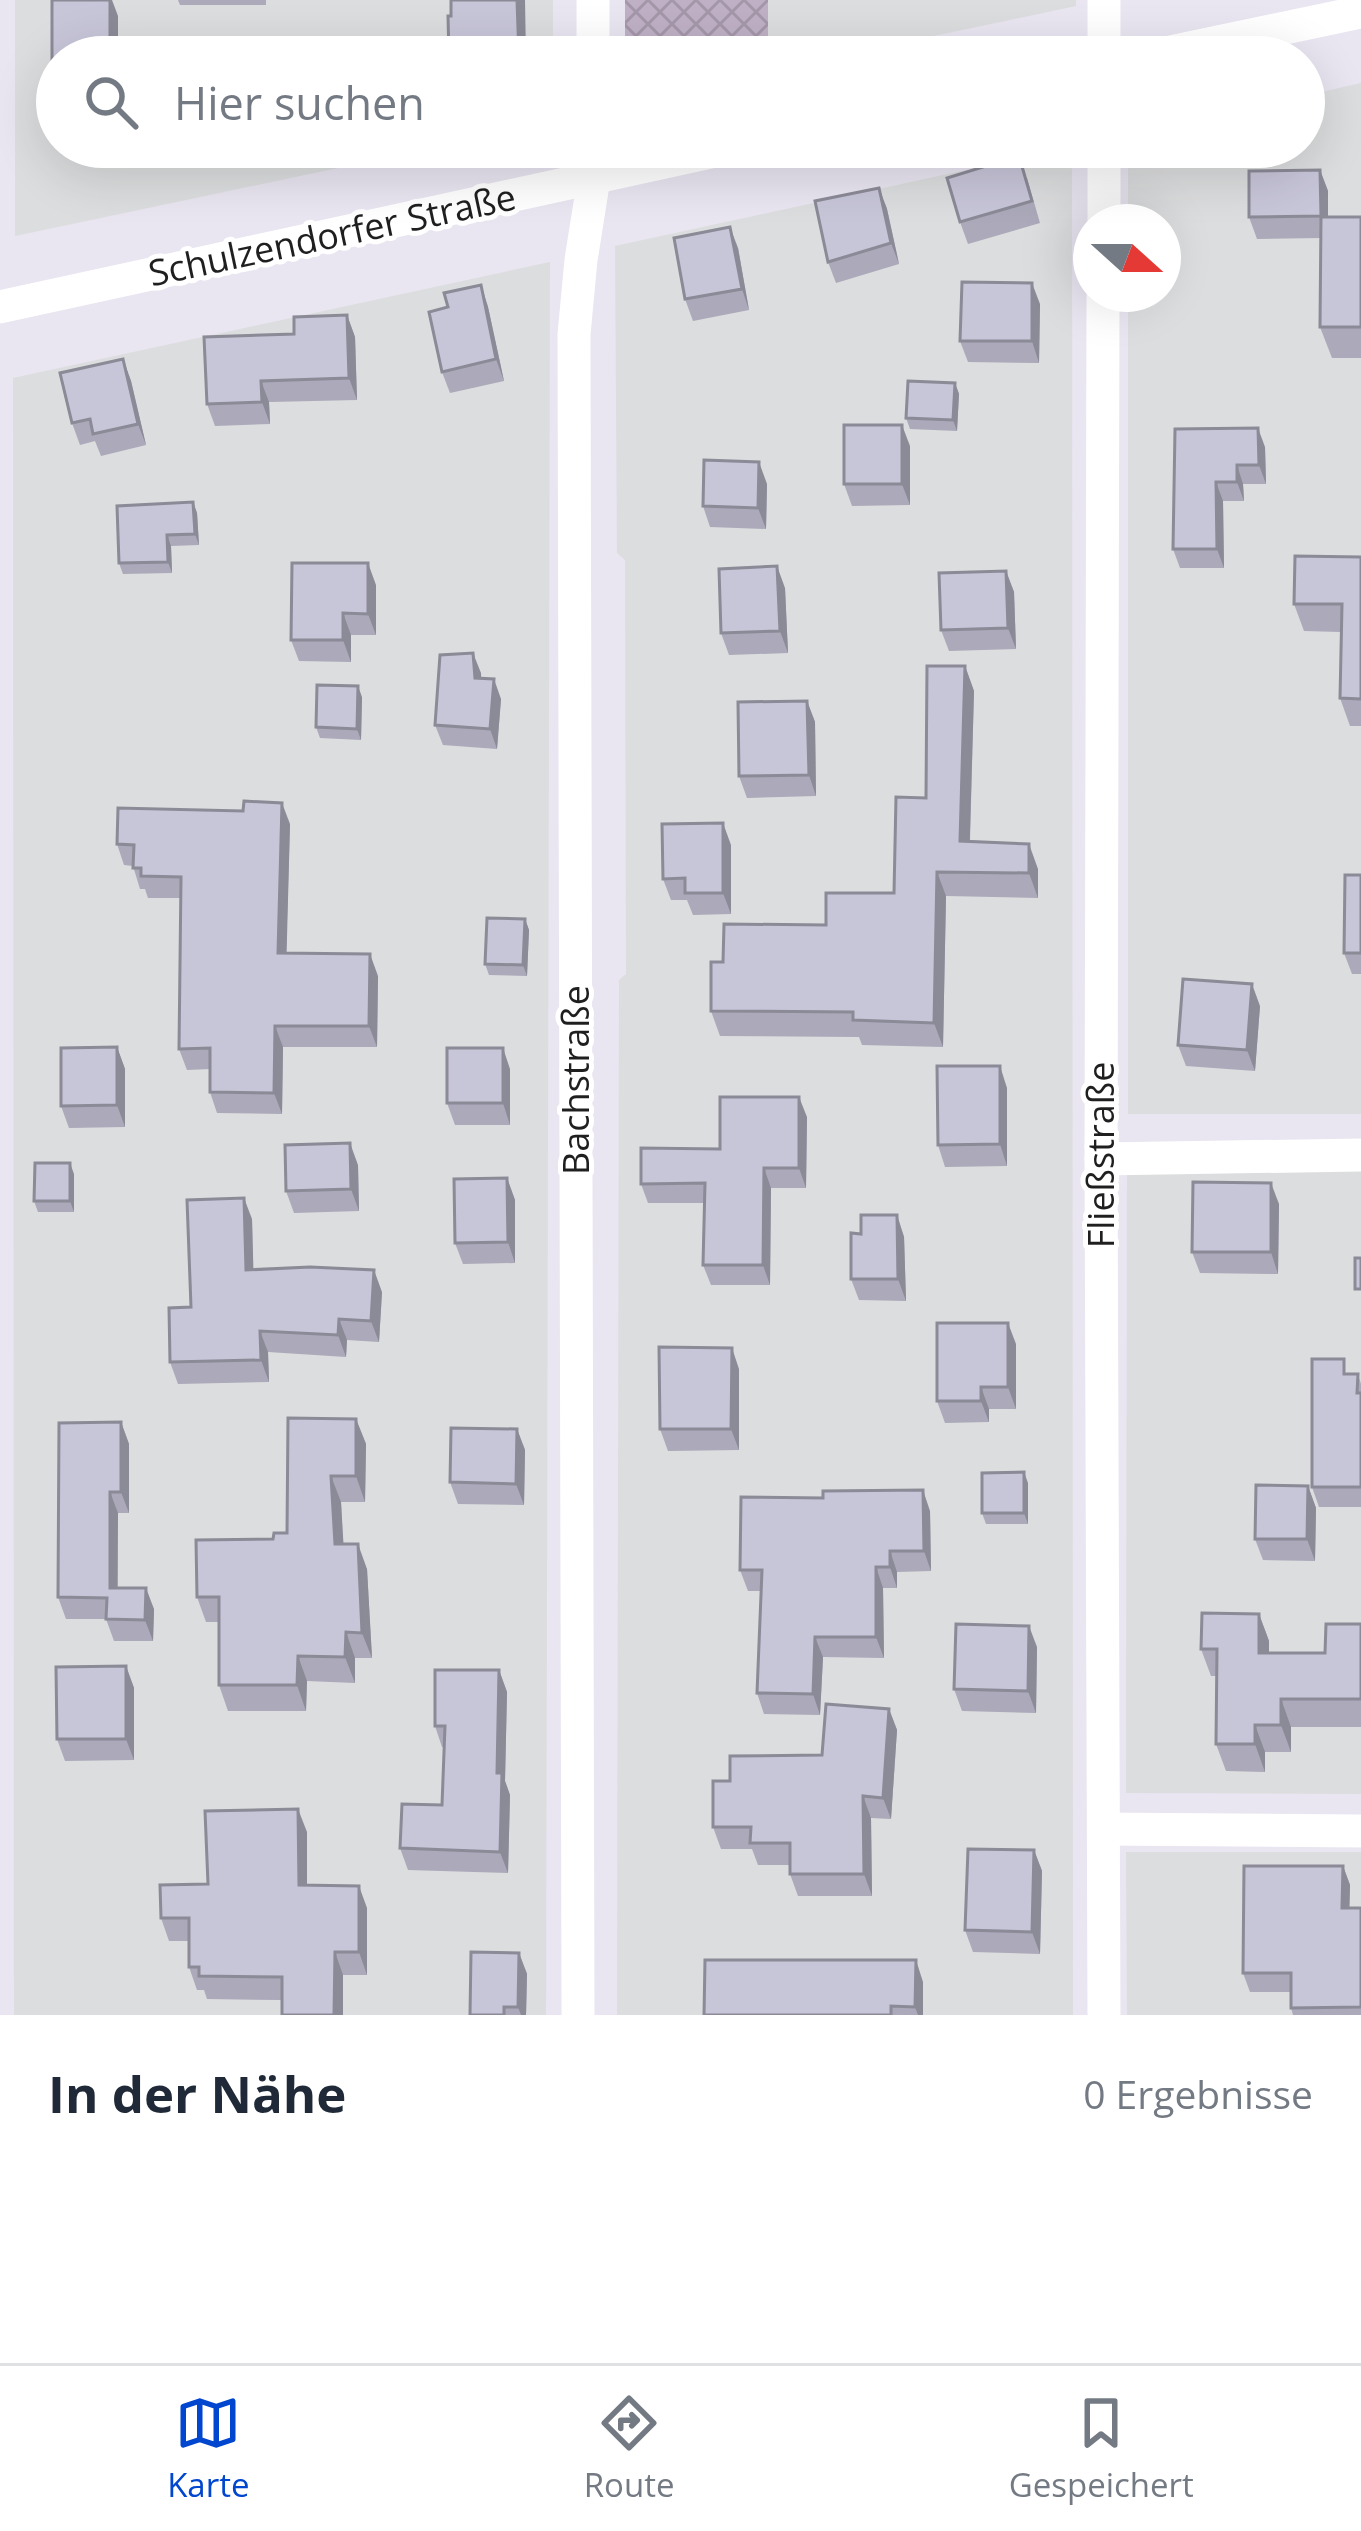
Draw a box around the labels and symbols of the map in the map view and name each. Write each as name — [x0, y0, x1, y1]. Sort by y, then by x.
street label: Schulzendorfer Straße — [144, 172, 520, 297]
north arrow — [1073, 204, 1181, 312]
street label: Bachstraße — [551, 985, 600, 1175]
street label: Fließstraße — [1076, 1062, 1125, 1248]

